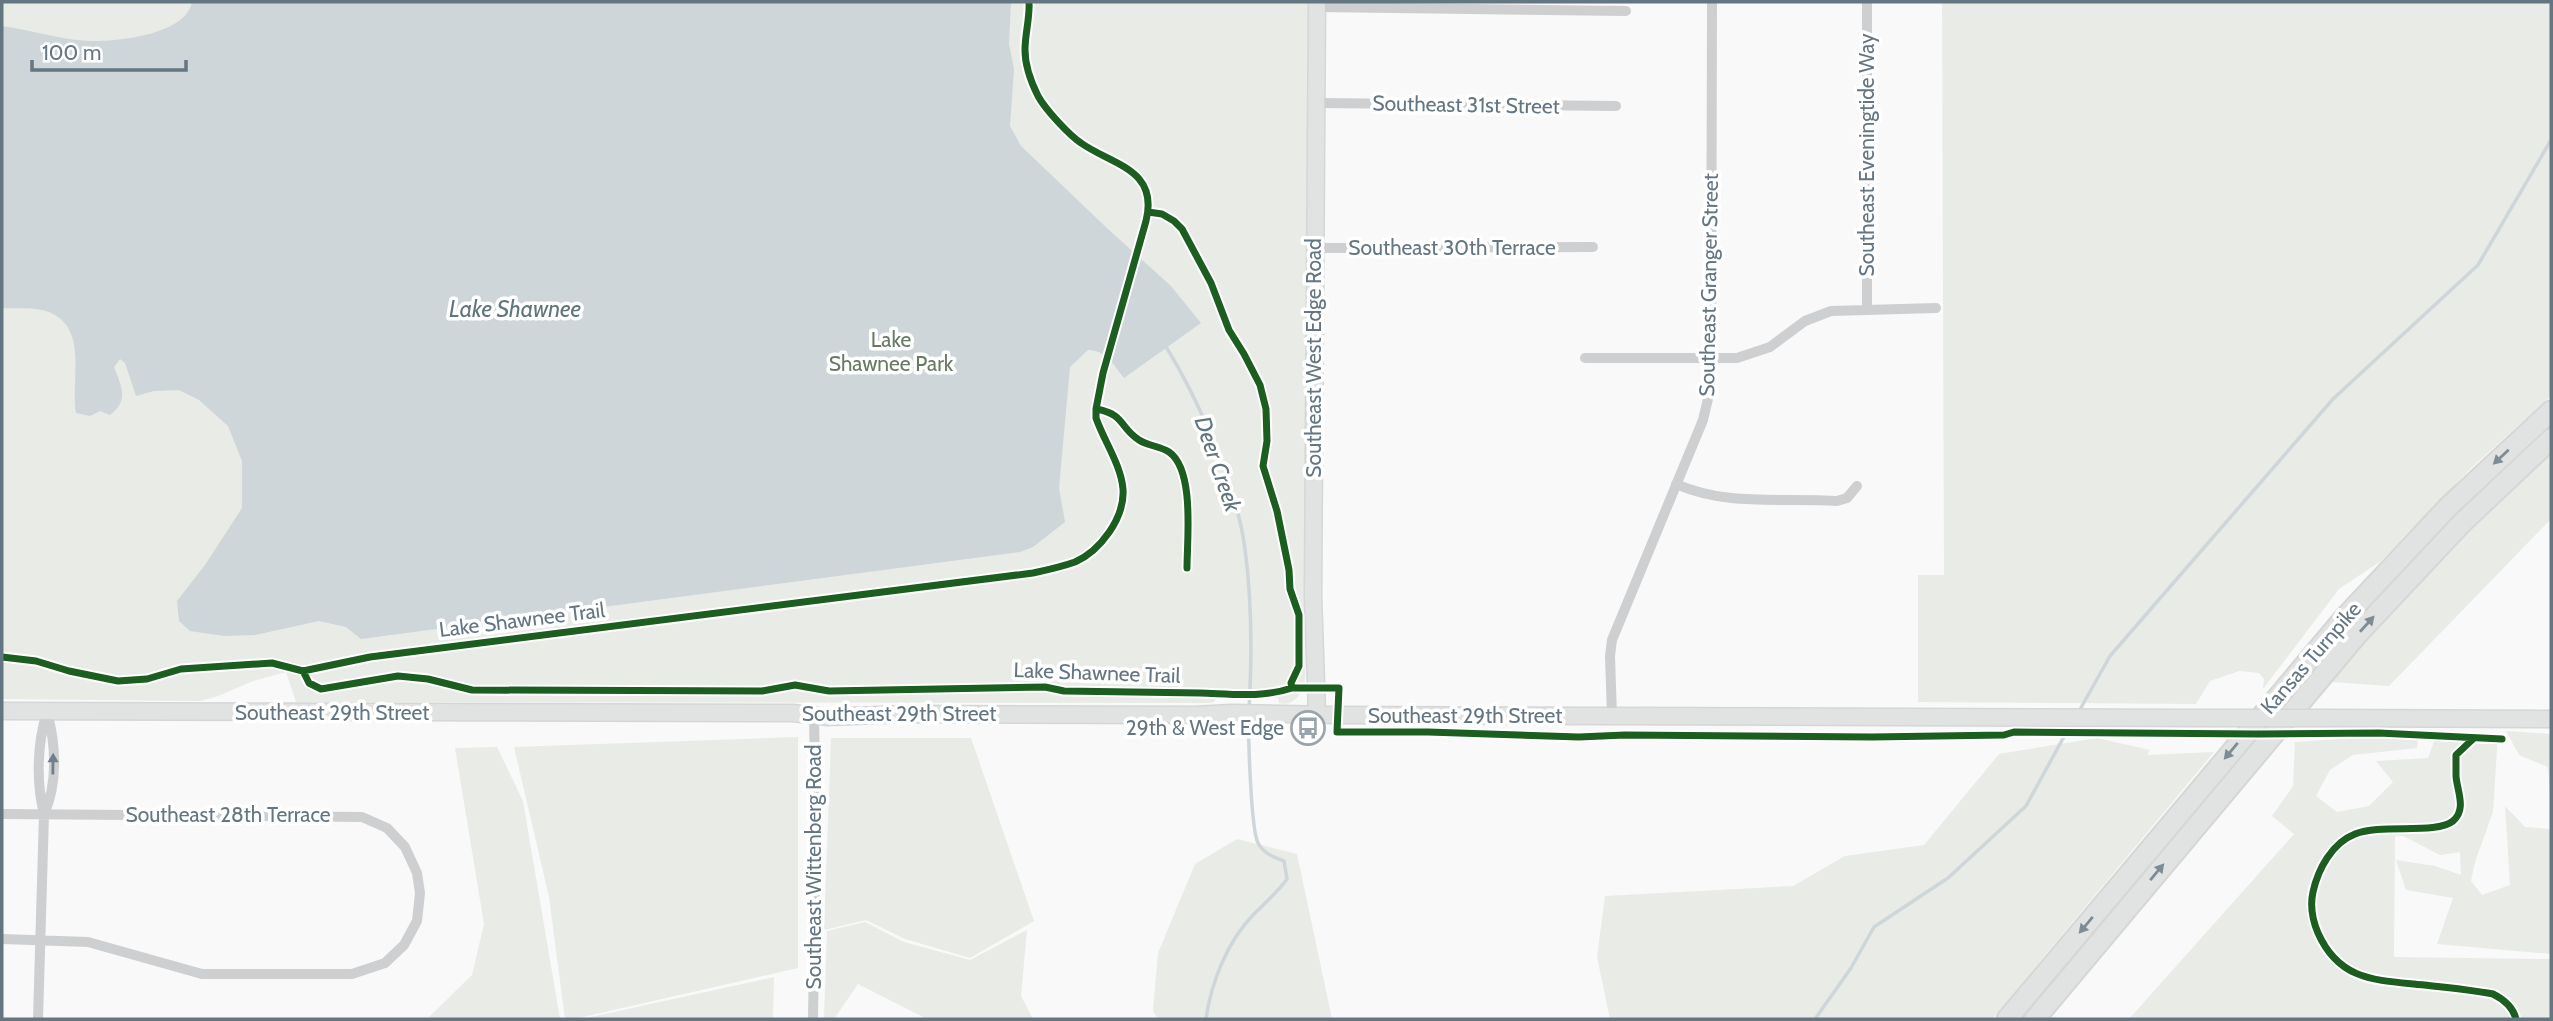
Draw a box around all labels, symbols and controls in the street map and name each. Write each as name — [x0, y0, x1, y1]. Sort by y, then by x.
scale bar — [32, 28, 186, 72]
street label: Southeast Eveningtide Way — [1854, 33, 1879, 277]
text: 100 m — [42, 40, 101, 65]
street label: Southeast 31st Street — [1372, 90, 1560, 119]
street label: Southeast Granger Street — [1694, 173, 1723, 397]
street label: Southeast 30th Terrace — [1348, 235, 1556, 260]
street label: Southeast West Edge Road — [1301, 238, 1326, 478]
water label: Lake Shawnee — [449, 295, 581, 323]
park label: Lake Shawnee Park — [829, 327, 954, 376]
water label: Deer Creek — [1189, 413, 1248, 516]
one-way arrow — [2493, 449, 2510, 465]
street label: Kansas Turnpike — [2255, 596, 2366, 719]
street label: Lake Shawnee Trail — [438, 597, 606, 642]
one-way arrow — [2359, 615, 2375, 633]
street label: Lake Shawnee Trail — [1013, 657, 1181, 688]
street label: Southeast 29th Street — [235, 700, 429, 725]
street label: Southeast 29th Street — [802, 701, 996, 726]
street label: Southeast 29th Street — [1368, 703, 1562, 728]
bus stop icon: 29th & West Edge — [1289, 709, 1327, 747]
place label: 29th & West Edge — [1126, 715, 1284, 740]
one-way arrow — [2224, 742, 2239, 759]
street label: Southeast Wittenberg Road — [801, 744, 826, 990]
one-way arrow — [47, 752, 59, 774]
street label: Southeast 28th Terrace — [125, 802, 331, 827]
one-way arrow — [2149, 864, 2164, 881]
one-way arrow — [2078, 916, 2093, 934]

